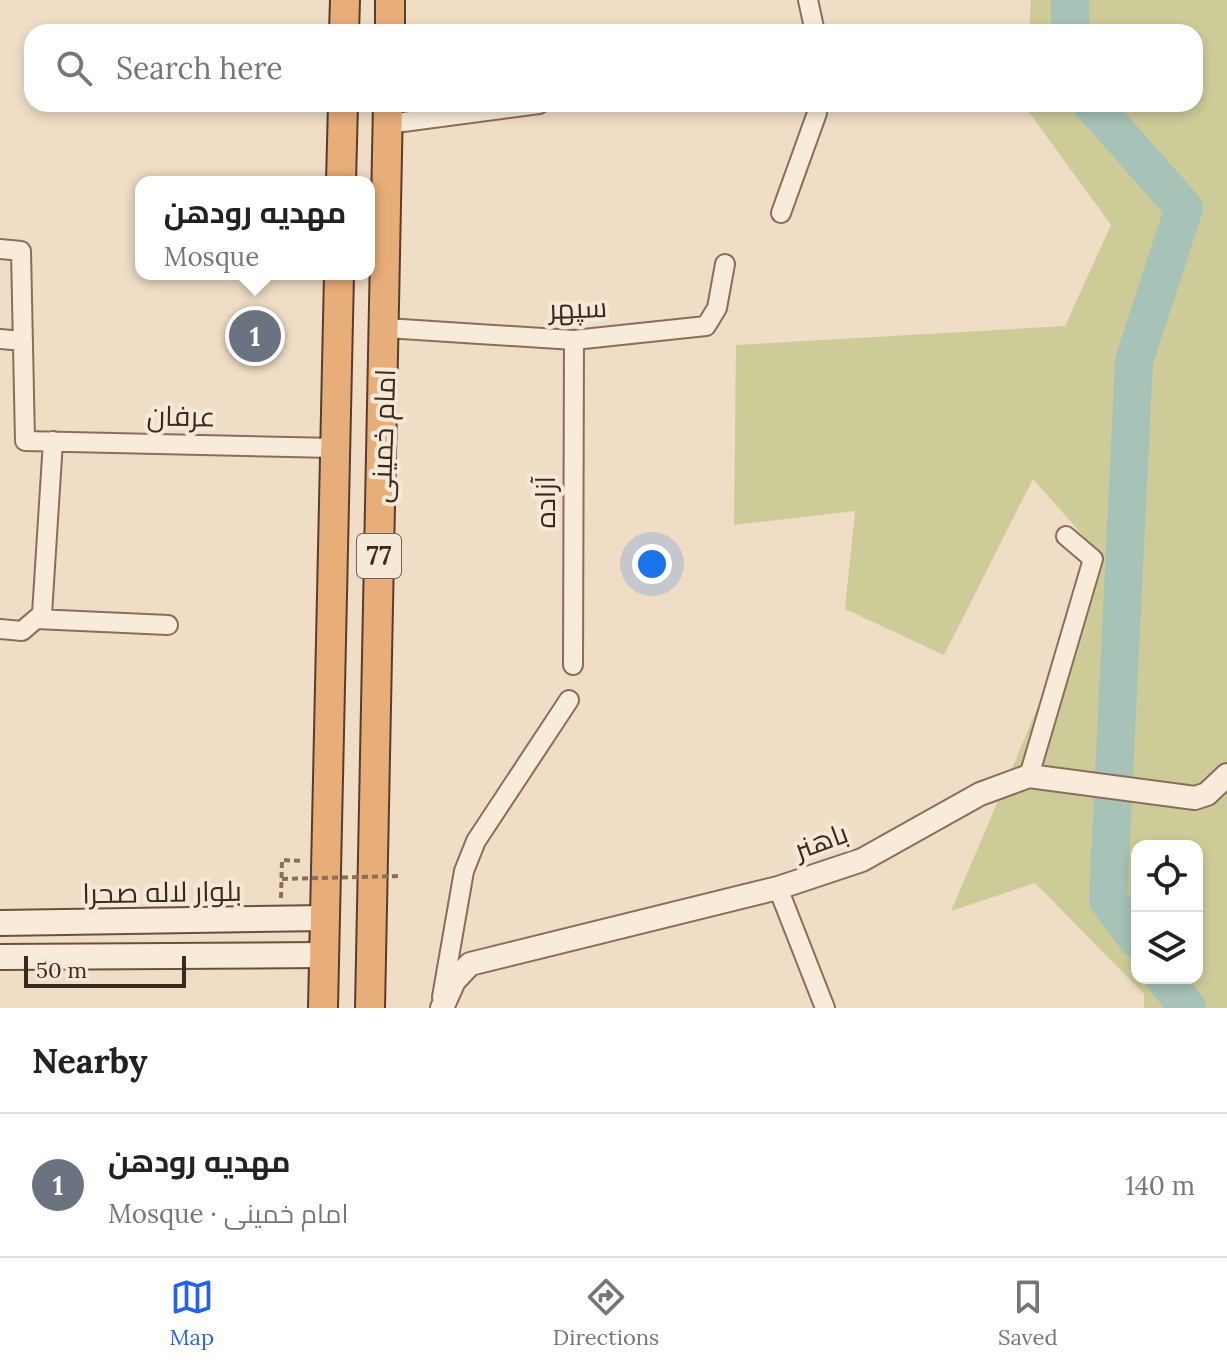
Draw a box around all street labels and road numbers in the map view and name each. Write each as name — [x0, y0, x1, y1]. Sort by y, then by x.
street label: سپهر — [546, 289, 608, 327]
street label: امام خمینی — [363, 368, 405, 504]
street label: عرفان — [146, 397, 216, 435]
street label: آزاده — [527, 475, 563, 528]
road number: 77 — [357, 534, 401, 578]
street label: باهنر — [787, 815, 853, 868]
street label: بلوار لاله صحرا — [82, 873, 242, 911]

